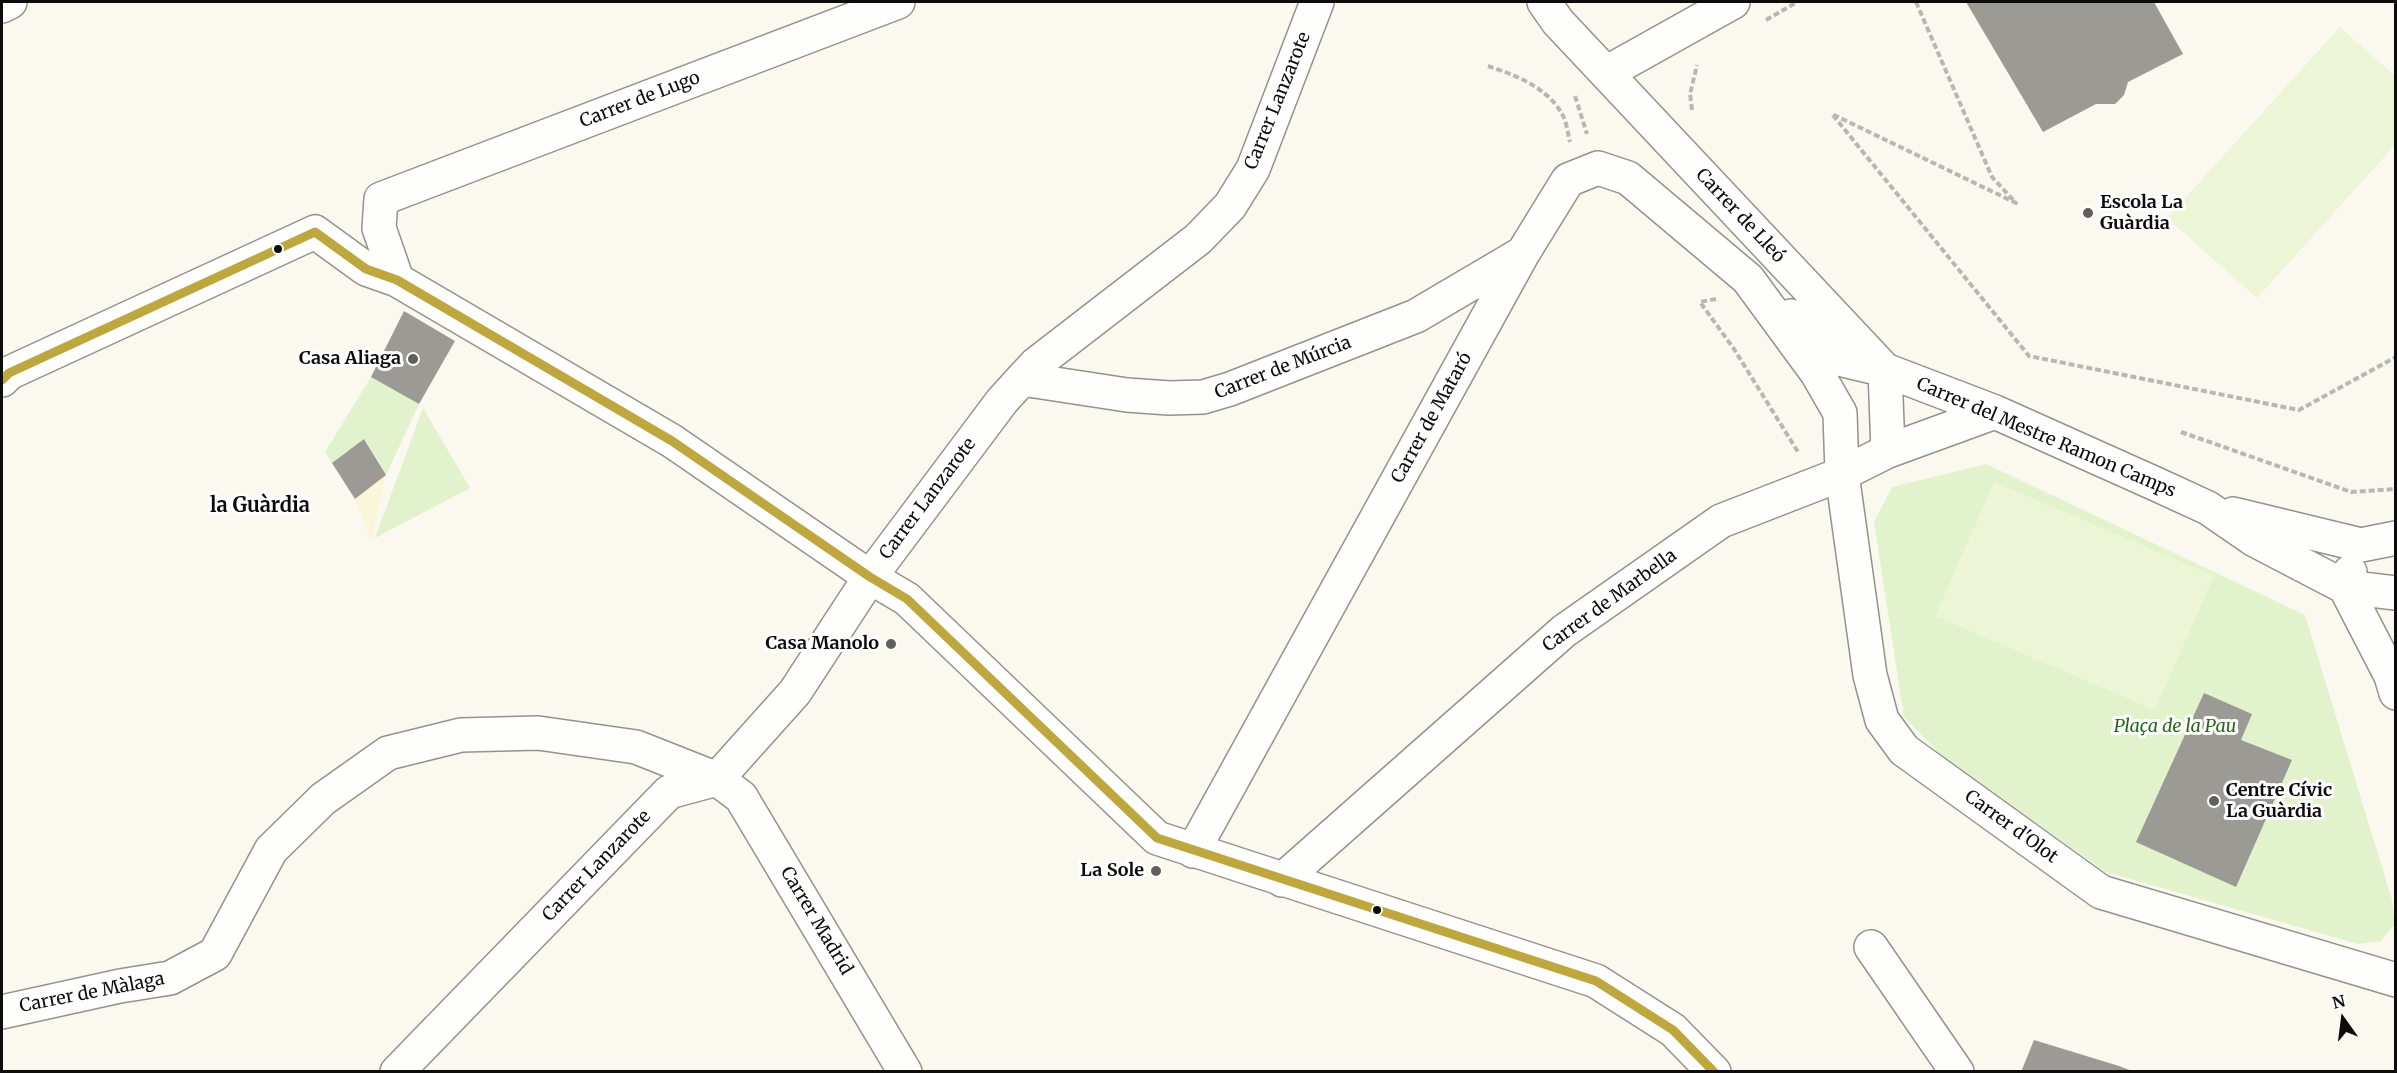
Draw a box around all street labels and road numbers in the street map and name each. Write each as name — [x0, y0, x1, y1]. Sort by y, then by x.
street label: Carrer Lanzarote — [1241, 29, 1315, 173]
street label: Carrer de Lugo — [577, 67, 703, 133]
street label: Carrer de Lleó — [1691, 165, 1789, 267]
street label: Carrer de Múrcia — [1212, 332, 1354, 404]
street label: Carrer de Mataró — [1387, 349, 1477, 487]
street label: Carrer del Mestre Ramon Camps — [1913, 373, 2179, 503]
street label: Carrer Lanzarote — [875, 434, 981, 564]
street label: Carrer de Marbella — [1539, 545, 1681, 657]
street label: Carrer d'Olot — [1960, 786, 2062, 868]
street label: Carrer Lanzarote — [538, 806, 656, 926]
street label: Carrer Madrid — [775, 863, 857, 979]
street label: Carrer de Màlaga — [18, 968, 166, 1018]

